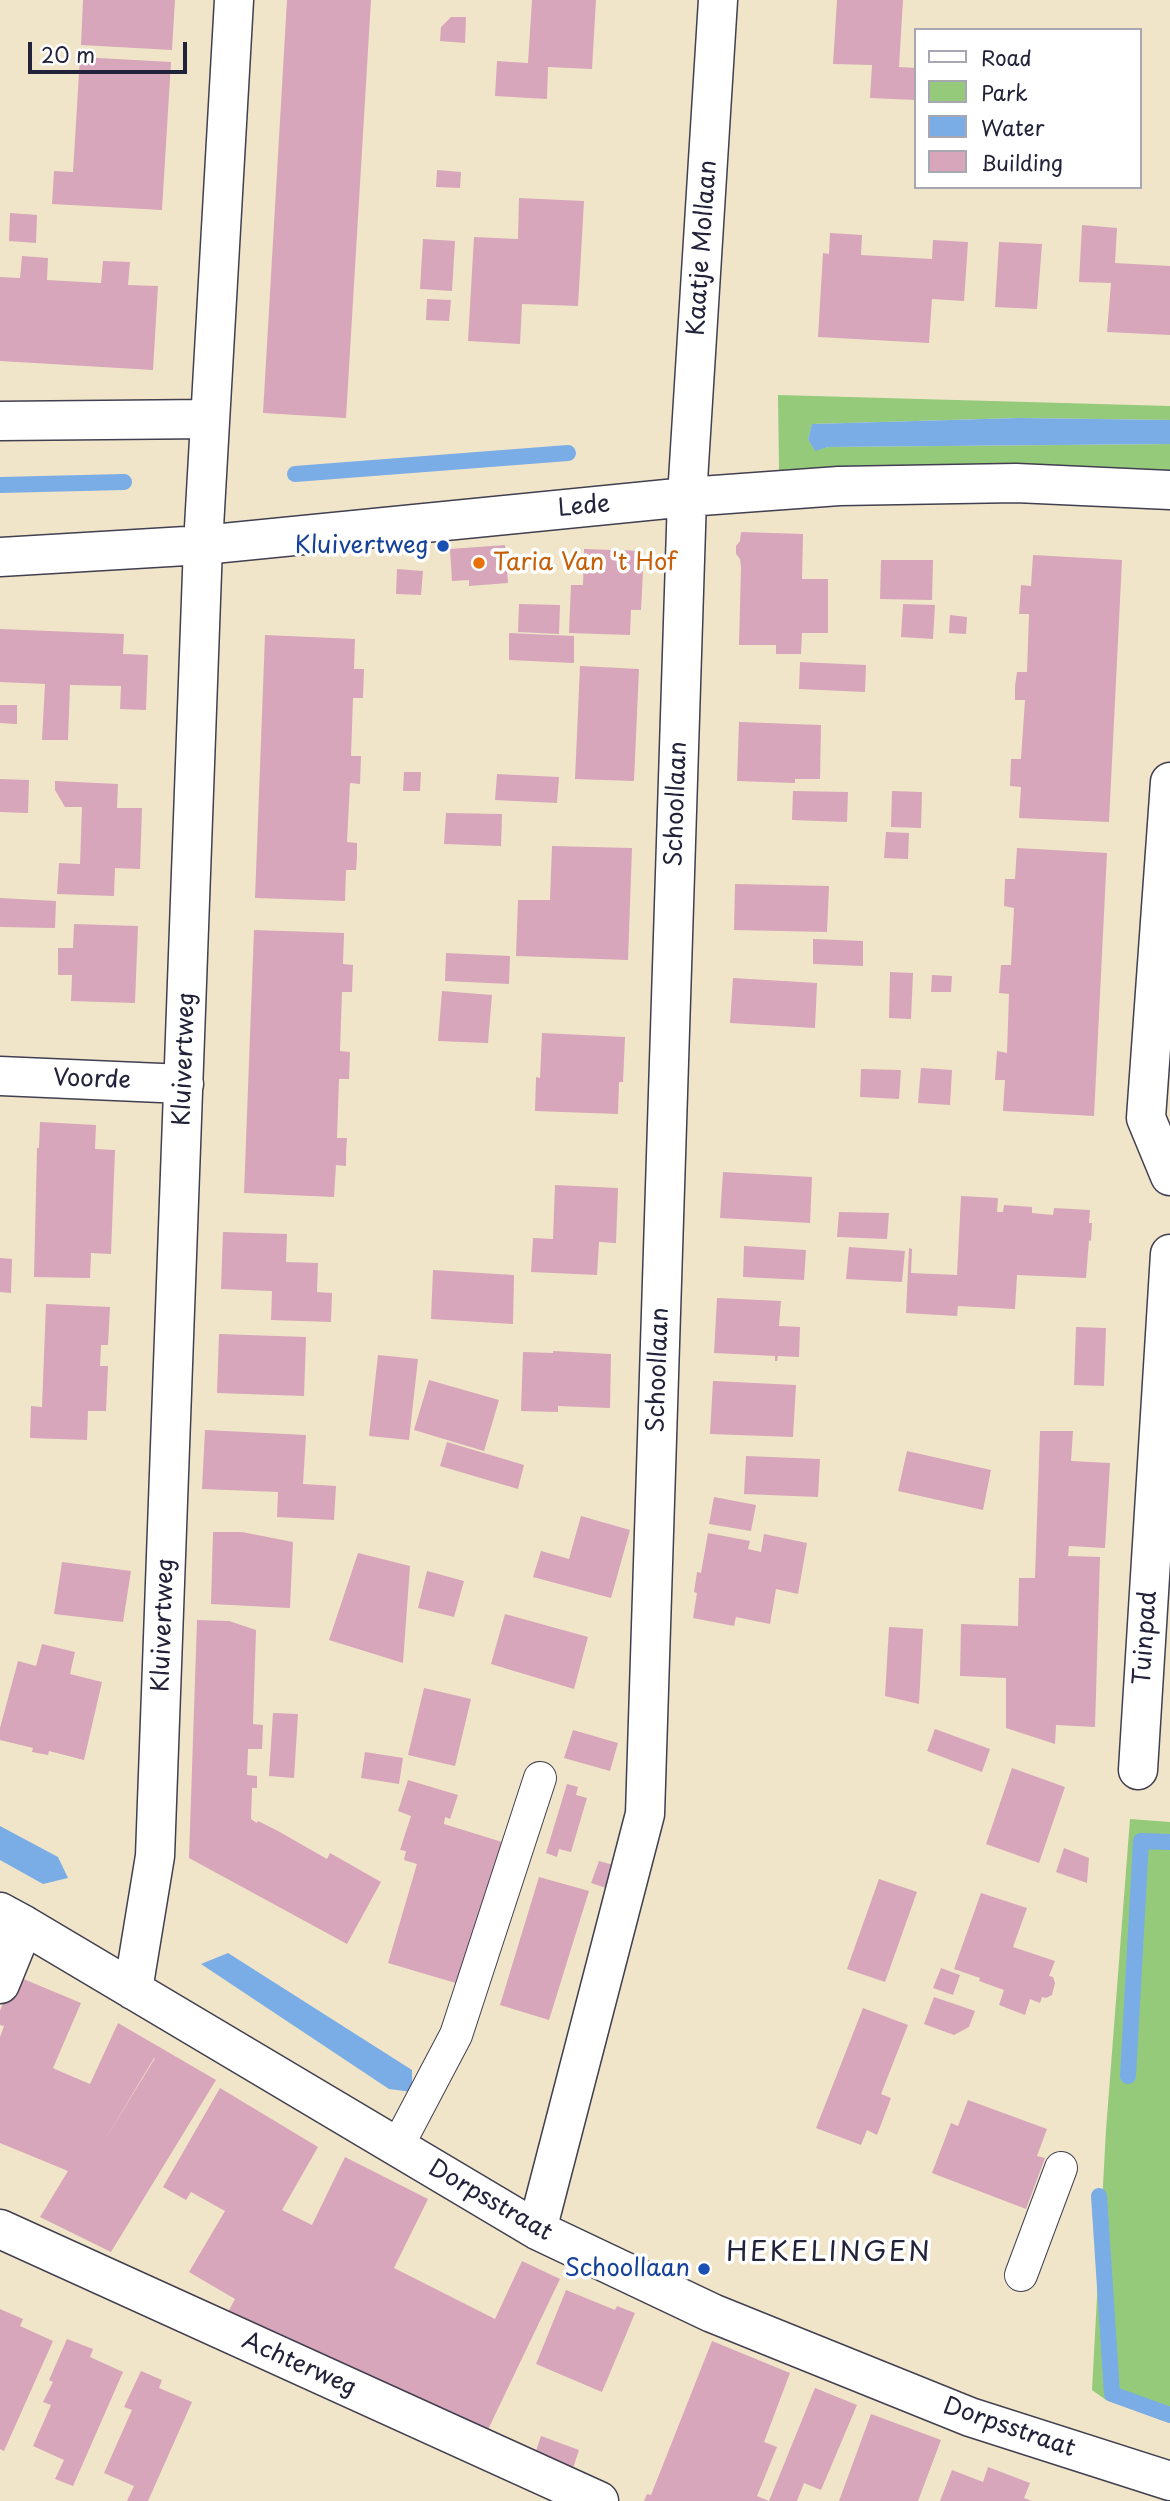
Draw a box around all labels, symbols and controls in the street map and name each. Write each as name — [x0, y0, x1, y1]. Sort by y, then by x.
scale bar — [32, 28, 191, 72]
legend — [914, 28, 1142, 189]
text: 20 m — [41, 38, 95, 70]
text: Road — [981, 41, 1032, 73]
text: Park — [981, 76, 1028, 108]
text: Water — [981, 111, 1044, 143]
text: Building — [981, 146, 1063, 178]
street label: Kaatje Mollaan — [682, 159, 724, 337]
street label: Lede — [556, 490, 612, 524]
place label: Kluivertweg — [295, 532, 429, 560]
marker: Kluivertweg — [435, 538, 451, 554]
place label: Taria Van 't Hof — [493, 549, 677, 577]
marker: Taria Van 't Hof — [471, 555, 487, 571]
street label: Schoollaan — [660, 741, 694, 867]
street label: Kluivertweg — [168, 991, 202, 1127]
street label: Voorde — [52, 1064, 132, 1096]
street label: Schoollaan — [642, 1307, 676, 1433]
street label: Kluivertweg — [147, 1557, 181, 1693]
street label: Tuinpad — [1128, 1590, 1164, 1686]
street label: Dorpsstraat — [423, 2154, 557, 2248]
district label: HEKELINGEN — [728, 2236, 930, 2270]
place label: Schoollaan — [565, 2255, 690, 2283]
marker: Schoollaan — [696, 2261, 712, 2277]
street label: Achterweg — [237, 2327, 361, 2403]
street label: Dorpsstraat — [939, 2392, 1079, 2464]

